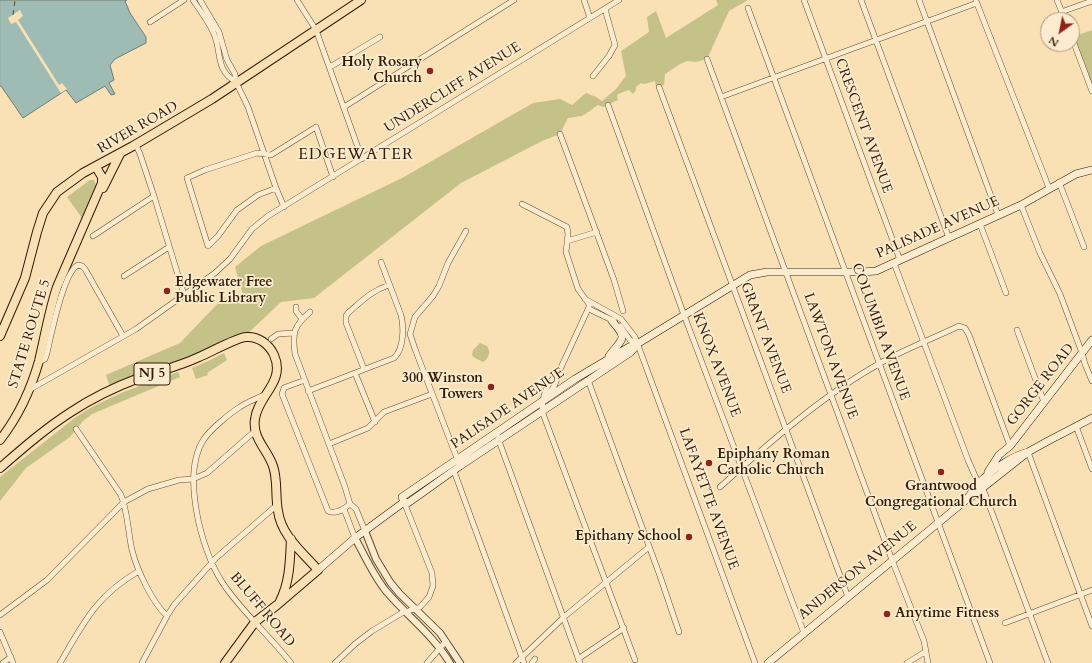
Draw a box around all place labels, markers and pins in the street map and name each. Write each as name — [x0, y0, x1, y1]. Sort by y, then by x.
place label: Holy Rosary Church — [341, 55, 422, 88]
marker: Holy Rosary Church — [425, 66, 435, 76]
place label: Edgewater Free Public Library — [175, 275, 272, 308]
marker: Edgewater Free Public Library — [162, 286, 172, 296]
place label: 300 Winston Towers — [402, 371, 483, 404]
marker: 300 Winston Towers — [486, 382, 496, 392]
place label: Epiphany Roman Catholic Church — [717, 447, 830, 480]
marker: Epiphany Roman Catholic Church — [704, 458, 714, 468]
marker: Grantwood Congregational Church — [936, 467, 946, 477]
place label: Grantwood Congregational Church — [865, 479, 1017, 512]
place label: Epithany School — [575, 529, 681, 545]
marker: Epithany School — [684, 532, 694, 542]
place label: Anytime Fitness — [895, 606, 999, 622]
marker: Anytime Fitness — [882, 609, 892, 619]

